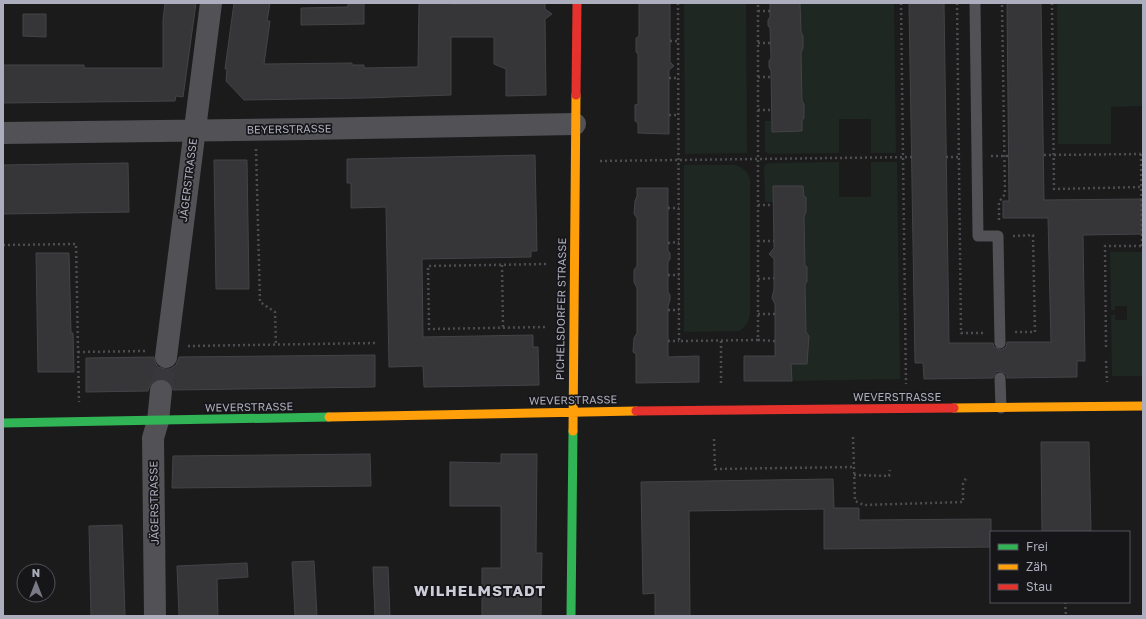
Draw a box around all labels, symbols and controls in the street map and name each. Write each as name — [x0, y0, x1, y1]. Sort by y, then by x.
street label: BEYERSTRASSE — [247, 121, 332, 136]
street label: JÄGERSTRASSE — [176, 137, 199, 222]
street label: PICHELSDORFER STRASSE — [553, 237, 568, 380]
street label: WEVERSTRASSE — [853, 390, 941, 403]
street label: WEVERSTRASSE — [529, 392, 617, 407]
street label: WEVERSTRASSE — [205, 399, 293, 414]
street label: JÄGERSTRASSE — [146, 461, 161, 545]
legend — [990, 531, 1130, 603]
text: Frei — [1026, 539, 1048, 554]
text: Zäh — [1026, 559, 1047, 574]
north arrow — [16, 563, 56, 603]
text: N — [32, 566, 40, 579]
text: Stau — [1026, 579, 1052, 594]
district label: WILHELMSTADT — [414, 581, 546, 599]

